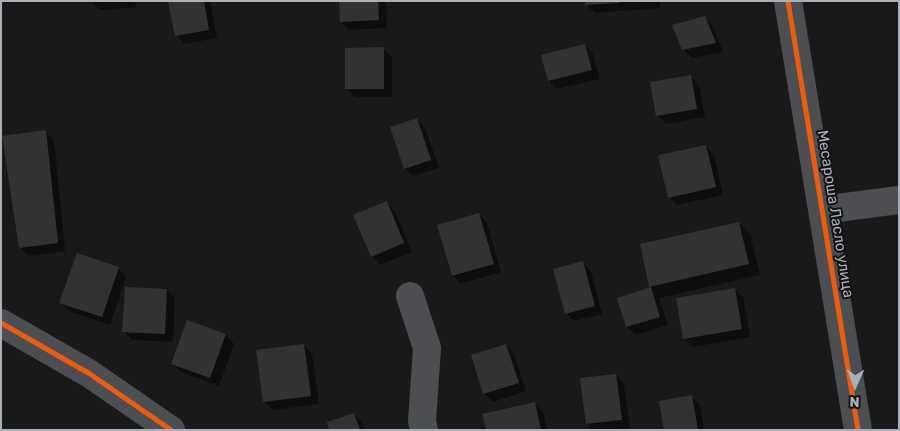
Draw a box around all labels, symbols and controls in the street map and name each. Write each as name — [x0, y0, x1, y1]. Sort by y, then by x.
street label: Месароша Ласло улица — [813, 129, 857, 299]
north arrow — [830, 361, 880, 411]
text: N — [849, 393, 860, 410]

